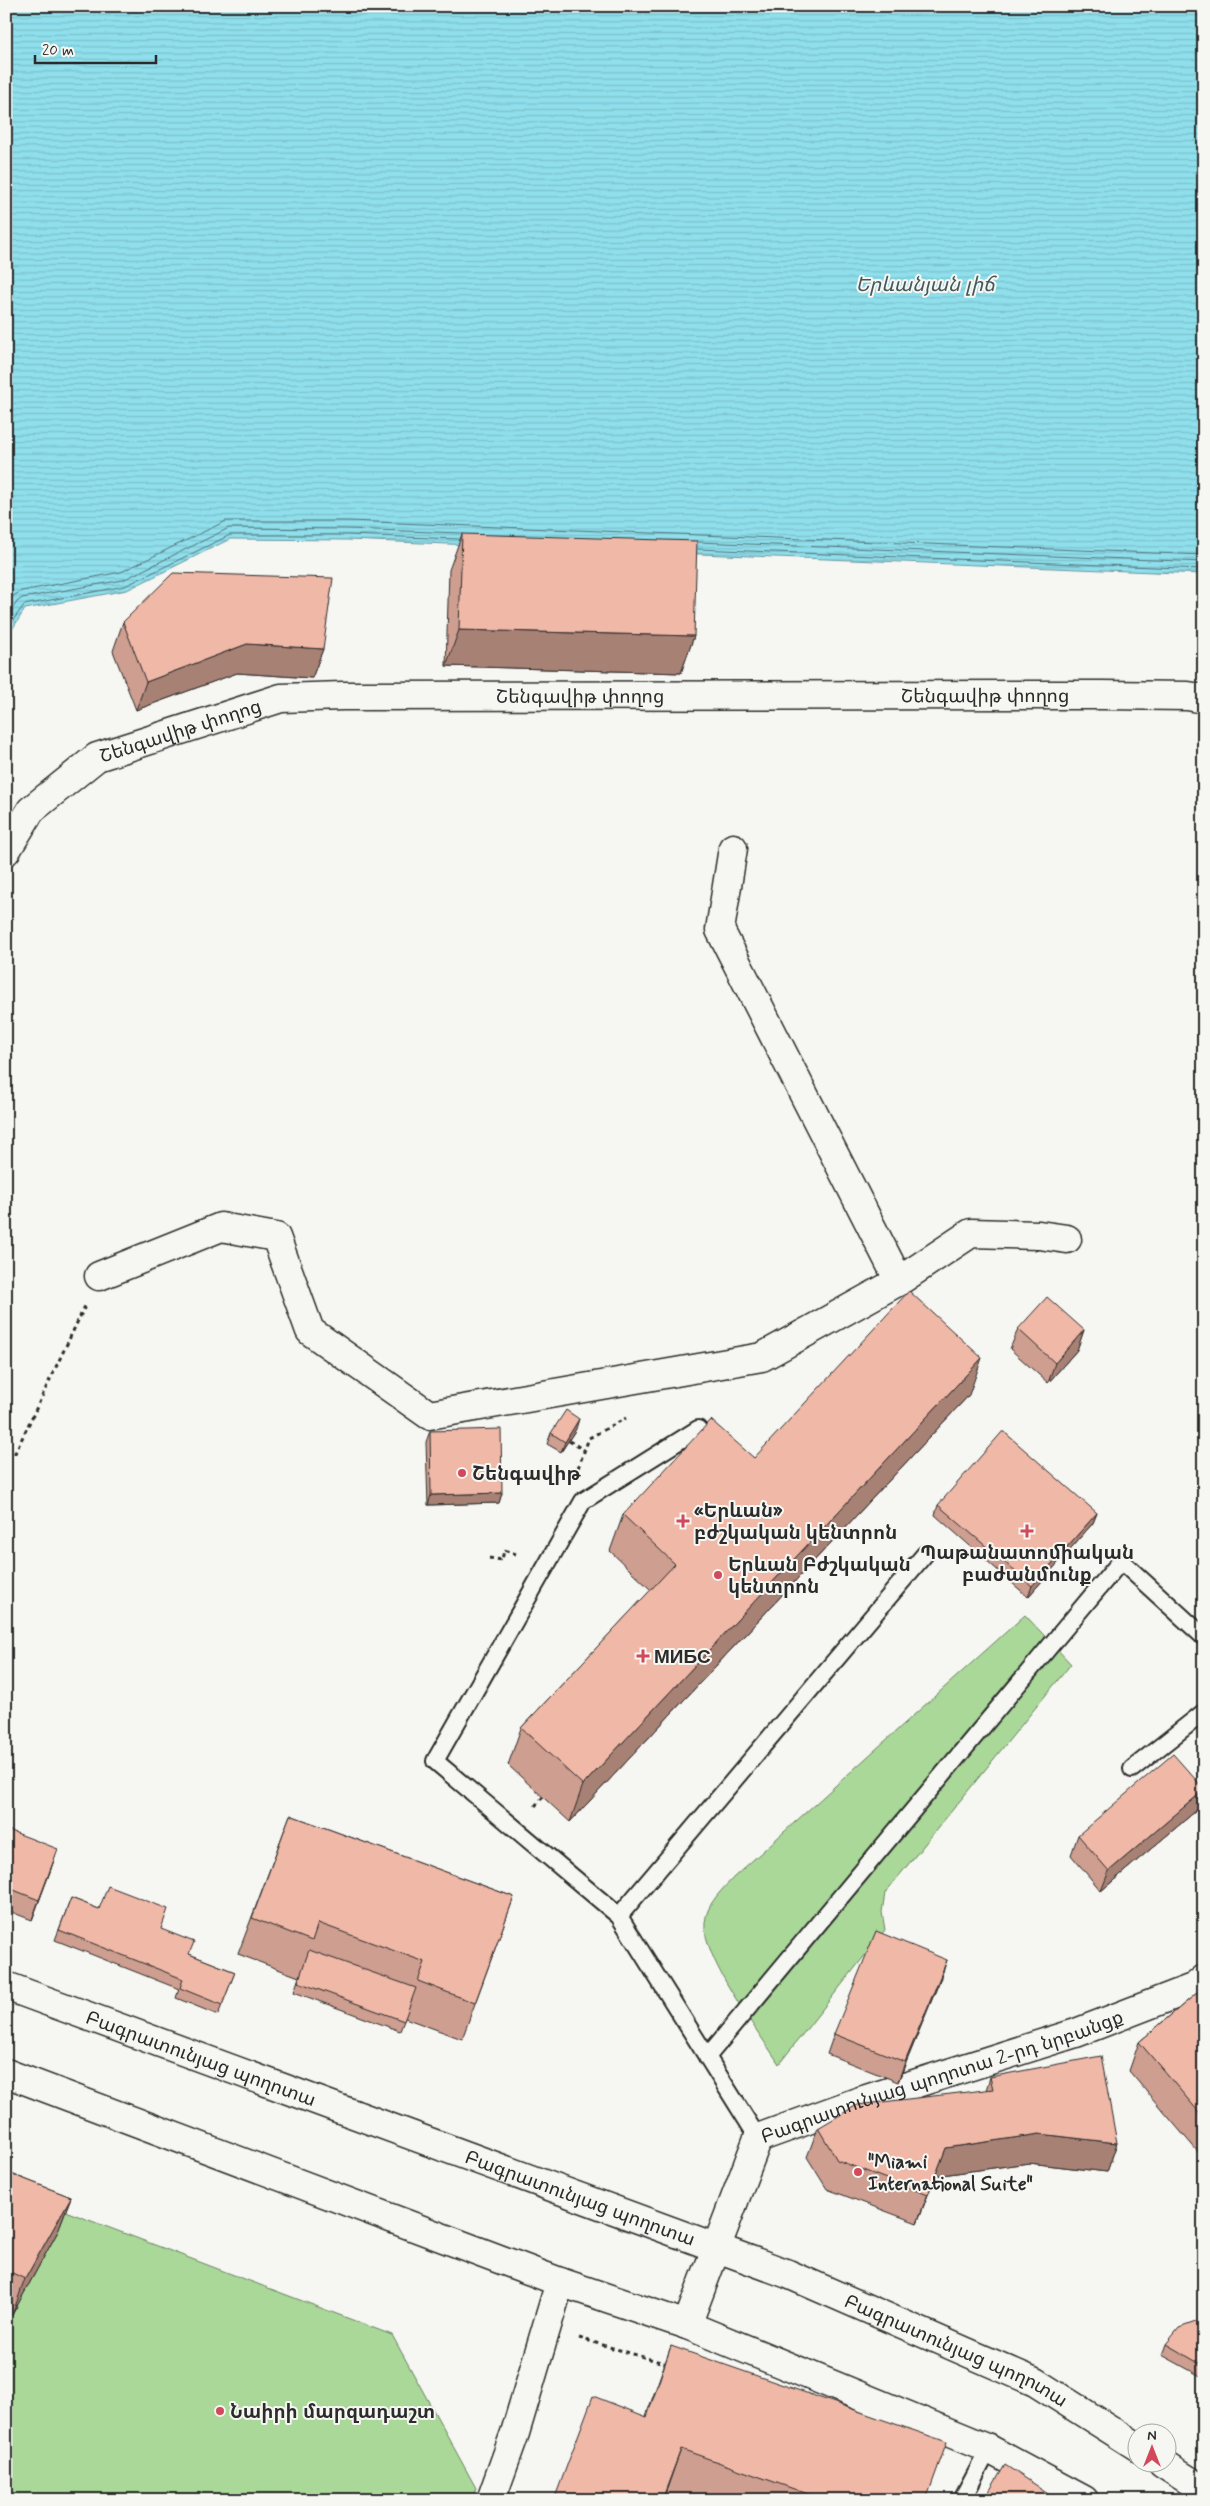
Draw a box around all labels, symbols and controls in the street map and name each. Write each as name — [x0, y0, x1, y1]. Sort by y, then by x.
scale bar — [35, 32, 156, 64]
text: 20 m — [42, 41, 74, 61]
water label: Երևանյան լիճ — [855, 272, 998, 299]
street label: Շենգավիթ փողոց — [901, 684, 1069, 709]
street label: Շենգավիթ փողոց — [496, 685, 664, 710]
street label: Շենգավիթ փողոց — [97, 694, 265, 769]
place label: Շենգավիթ — [472, 1462, 581, 1487]
marker: Շենգավիթ — [456, 1467, 468, 1479]
place label: «Երևան» բժշկական կենտրոն — [694, 1499, 897, 1546]
marker: «Երևան» բժշկական կենտրոն — [676, 1514, 690, 1528]
marker: Պաթանատոմիական բաժանմունք — [1020, 1524, 1034, 1538]
place label: Պաթանատոմիական բաժանմունք — [920, 1541, 1134, 1588]
place label: Երևան Բժշկական կենտրոն — [728, 1553, 911, 1600]
marker: Երևան Բժշկական կենտրոն — [712, 1569, 724, 1581]
place label: МИБС — [654, 1645, 711, 1670]
marker: МИБС — [636, 1649, 650, 1663]
street label: Բագրատունյաց պողոտա 2-րդ նրբանցք — [758, 2005, 1127, 2150]
street label: Բագրատունյաց պողոտա — [82, 2006, 319, 2113]
street label: Բագրատունյաց պողոտա — [461, 2145, 698, 2253]
place label: "Miami International Suite" — [868, 2150, 1033, 2197]
marker: "Miami International Suite" — [852, 2166, 864, 2178]
street label: Բագրատունյաց պողոտա — [840, 2289, 1072, 2413]
place label: Նաիրի մարզադաշտ — [230, 2400, 435, 2425]
marker: Նաիրի մարզադաշտ — [214, 2405, 226, 2417]
north arrow — [1128, 2424, 1178, 2474]
text: N — [1147, 2427, 1157, 2445]

